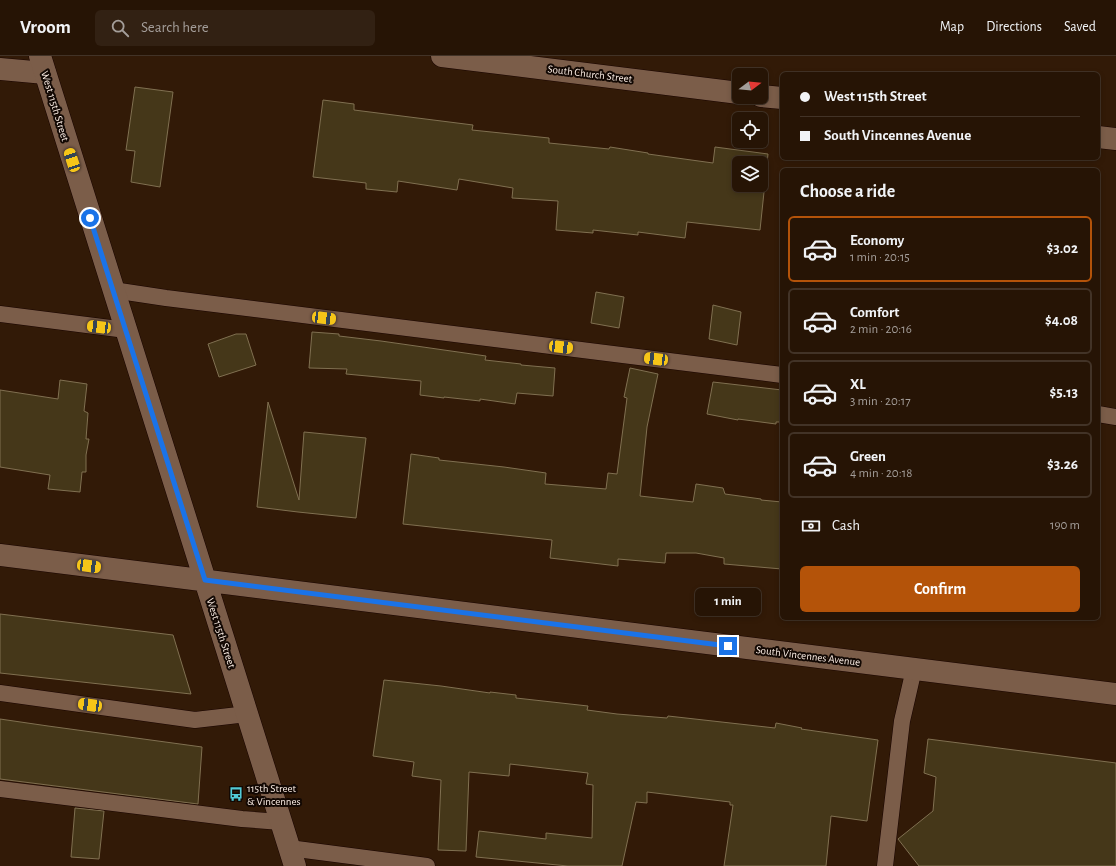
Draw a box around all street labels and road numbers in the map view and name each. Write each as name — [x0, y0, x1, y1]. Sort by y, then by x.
street label: South Church Street — [547, 63, 633, 85]
street label: West 115th Street — [39, 70, 71, 143]
street label: West 115th Street — [205, 597, 238, 670]
street label: South Vincennes Avenue — [755, 644, 861, 668]

